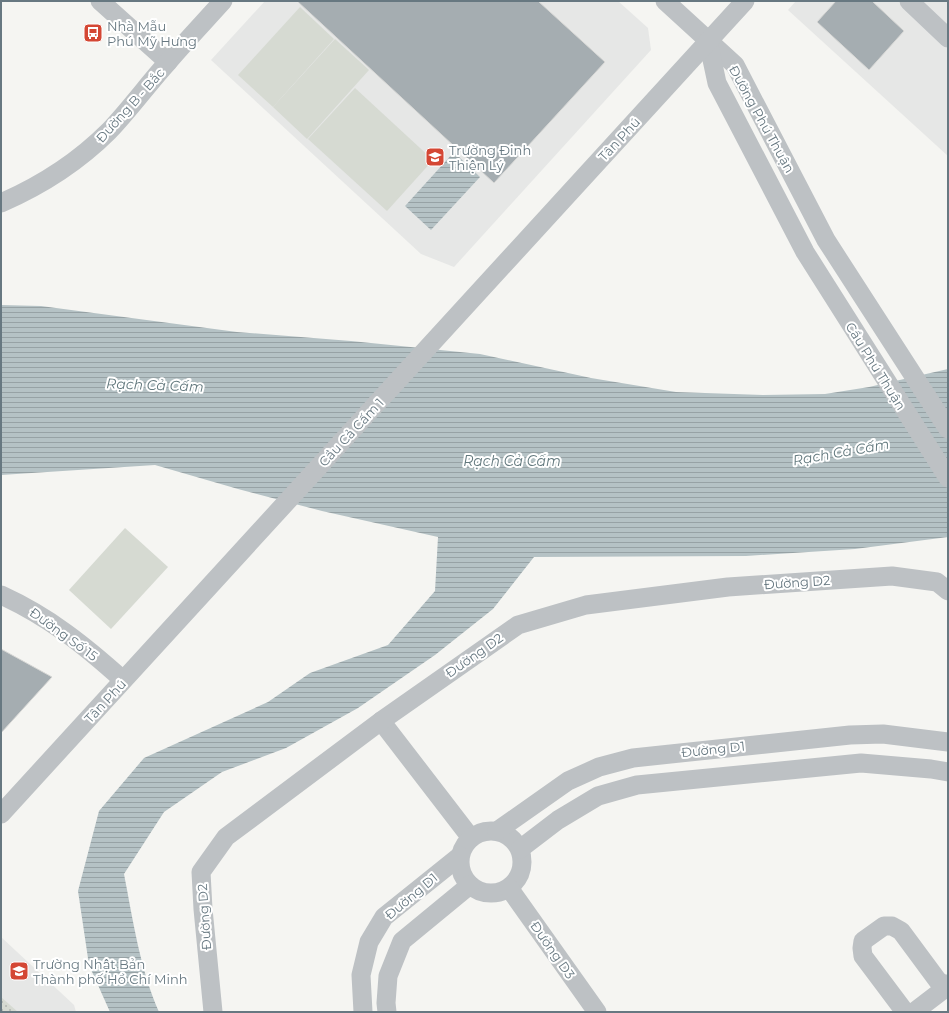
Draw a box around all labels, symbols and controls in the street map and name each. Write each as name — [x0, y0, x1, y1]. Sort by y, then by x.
place label: Nhà Mẫu Phú Mỹ Hưng — [107, 18, 197, 49]
bus stop icon: Nhà Mẫu Phú Mỹ Hưng — [82, 22, 104, 44]
street label: Đường Phú Thuận — [726, 63, 798, 175]
street label: Đường B - Bắc — [92, 64, 168, 146]
street label: Tân Phú — [595, 114, 643, 164]
place label: Trường Đinh Thiện Lý — [449, 142, 531, 173]
school or university icon: Trường Đinh Thiện Lý — [424, 146, 446, 168]
street label: Cầu Phú Thuận — [843, 319, 909, 413]
water label: Rạch Cả Cấm — [106, 374, 204, 396]
street label: Cầu Cả Cấm 1 — [315, 394, 387, 470]
water label: Rạch Cả Cấm — [791, 435, 891, 469]
water label: Rạch Cả Cấm — [463, 452, 561, 470]
street label: Đường D2 — [763, 572, 831, 592]
street label: Đường Số 15 — [27, 604, 101, 664]
street label: Đường D2 — [442, 629, 506, 681]
street label: Tân Phú — [81, 676, 129, 726]
street label: Đường D1 — [680, 738, 746, 760]
street label: Đường D1 — [381, 869, 441, 923]
street label: Đường D2 — [194, 883, 214, 951]
street label: Đường D3 — [527, 918, 579, 982]
place label: Trường Nhật Bản Thành phố Hồ Chí Minh — [33, 956, 188, 987]
school or university icon: Trường Nhật Bản Thành phố Hồ Chí Minh — [8, 960, 30, 982]

